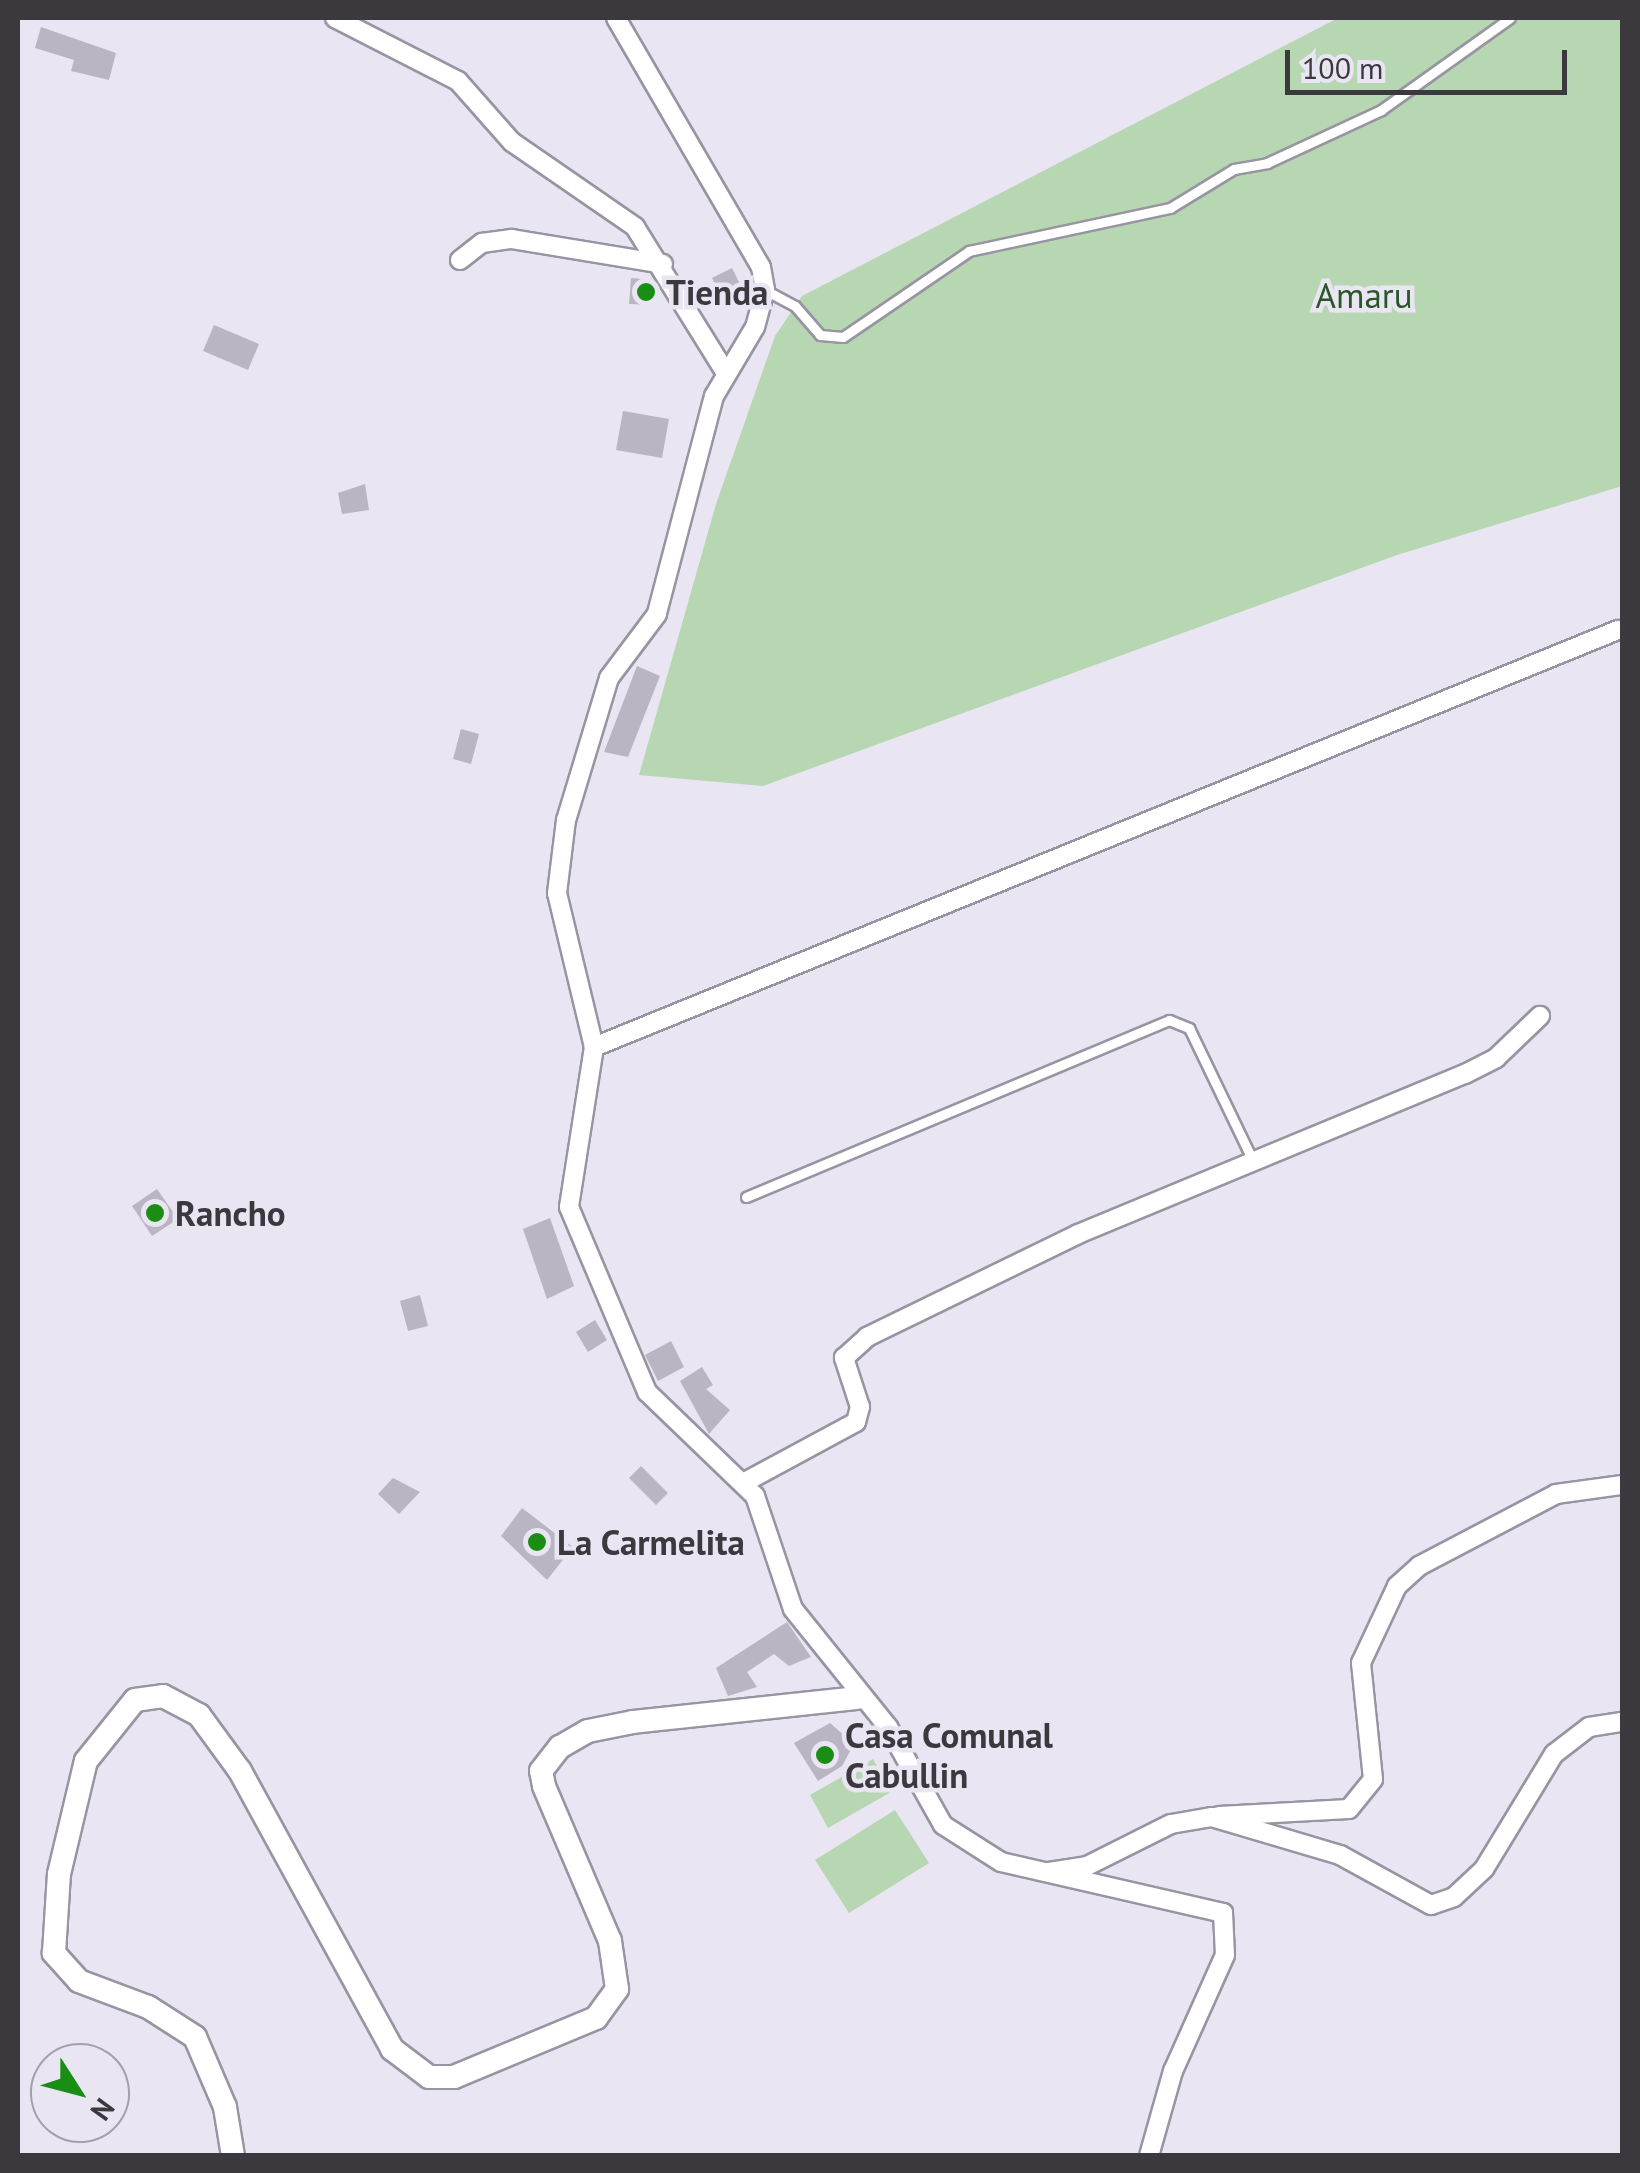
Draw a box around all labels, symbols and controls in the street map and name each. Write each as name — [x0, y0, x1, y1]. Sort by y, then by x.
scale bar — [1290, 30, 1572, 92]
text: 100 m — [1302, 48, 1383, 87]
place label: Tienda — [666, 271, 768, 313]
park label: Amaru — [1315, 274, 1413, 316]
marker: Tienda — [635, 281, 657, 303]
place label: Rancho — [175, 1192, 286, 1234]
marker: Rancho — [144, 1202, 166, 1224]
place label: La Carmelita — [557, 1521, 745, 1563]
marker: La Carmelita — [526, 1531, 548, 1553]
place label: Casa Comunal Cabullin — [845, 1714, 1053, 1796]
marker: Casa Comunal Cabullin — [814, 1744, 836, 1766]
north arrow — [30, 2043, 130, 2143]
text: N — [83, 2091, 123, 2128]

